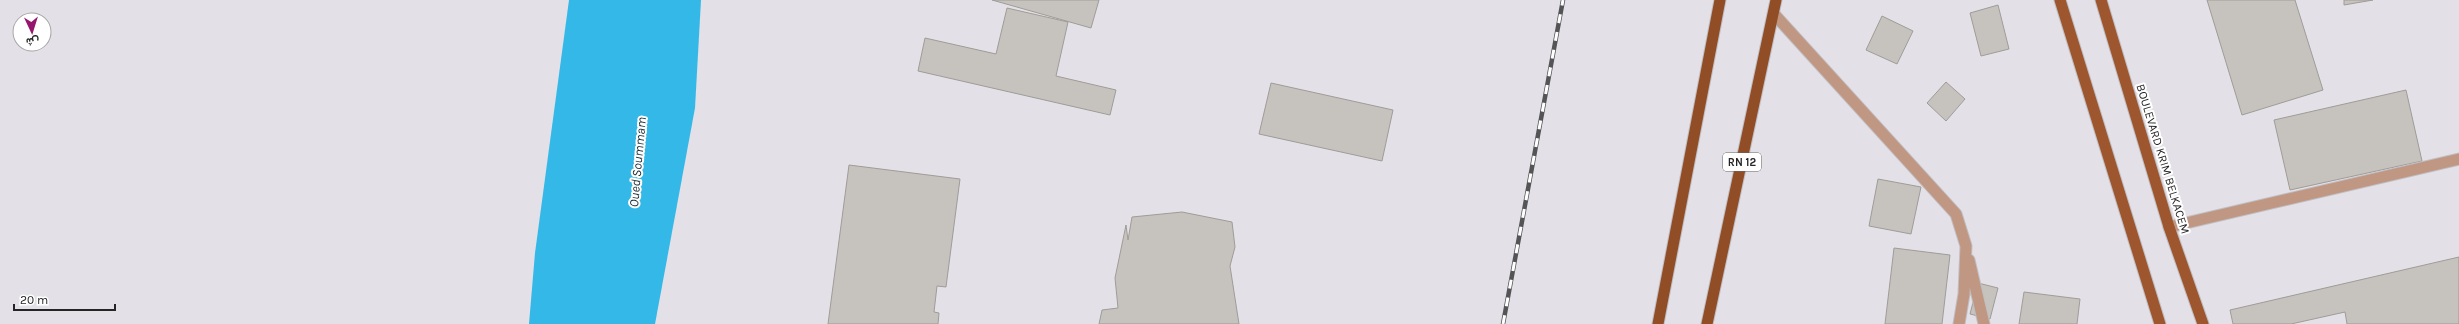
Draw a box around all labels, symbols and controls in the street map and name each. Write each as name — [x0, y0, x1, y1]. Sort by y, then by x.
north arrow — [12, 12, 52, 52]
text: ش — [26, 35, 40, 48]
street label: BOULEVARD KRIM BELKACEM — [2133, 82, 2193, 236]
water label: Oued Soummam — [626, 116, 649, 208]
road number: RN 12 — [1723, 153, 1761, 171]
scale bar — [14, 286, 115, 312]
text: 20 m — [20, 293, 48, 307]

